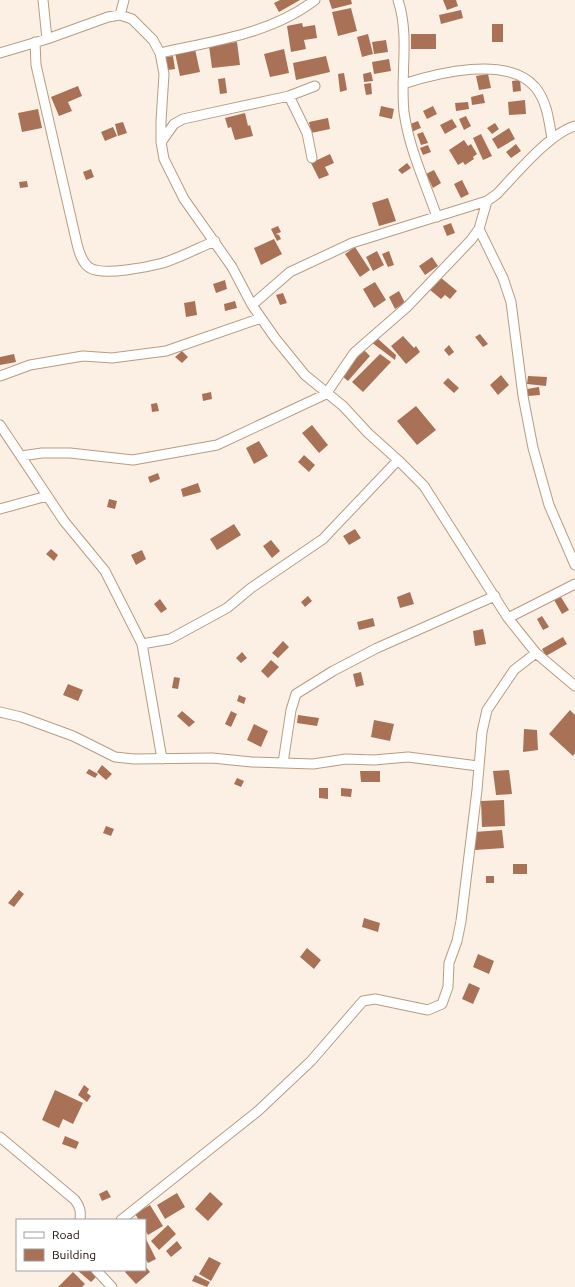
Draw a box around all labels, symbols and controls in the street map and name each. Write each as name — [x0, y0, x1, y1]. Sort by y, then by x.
legend — [16, 1219, 146, 1271]
text: Road — [52, 1228, 80, 1241]
text: Building — [52, 1248, 96, 1261]

